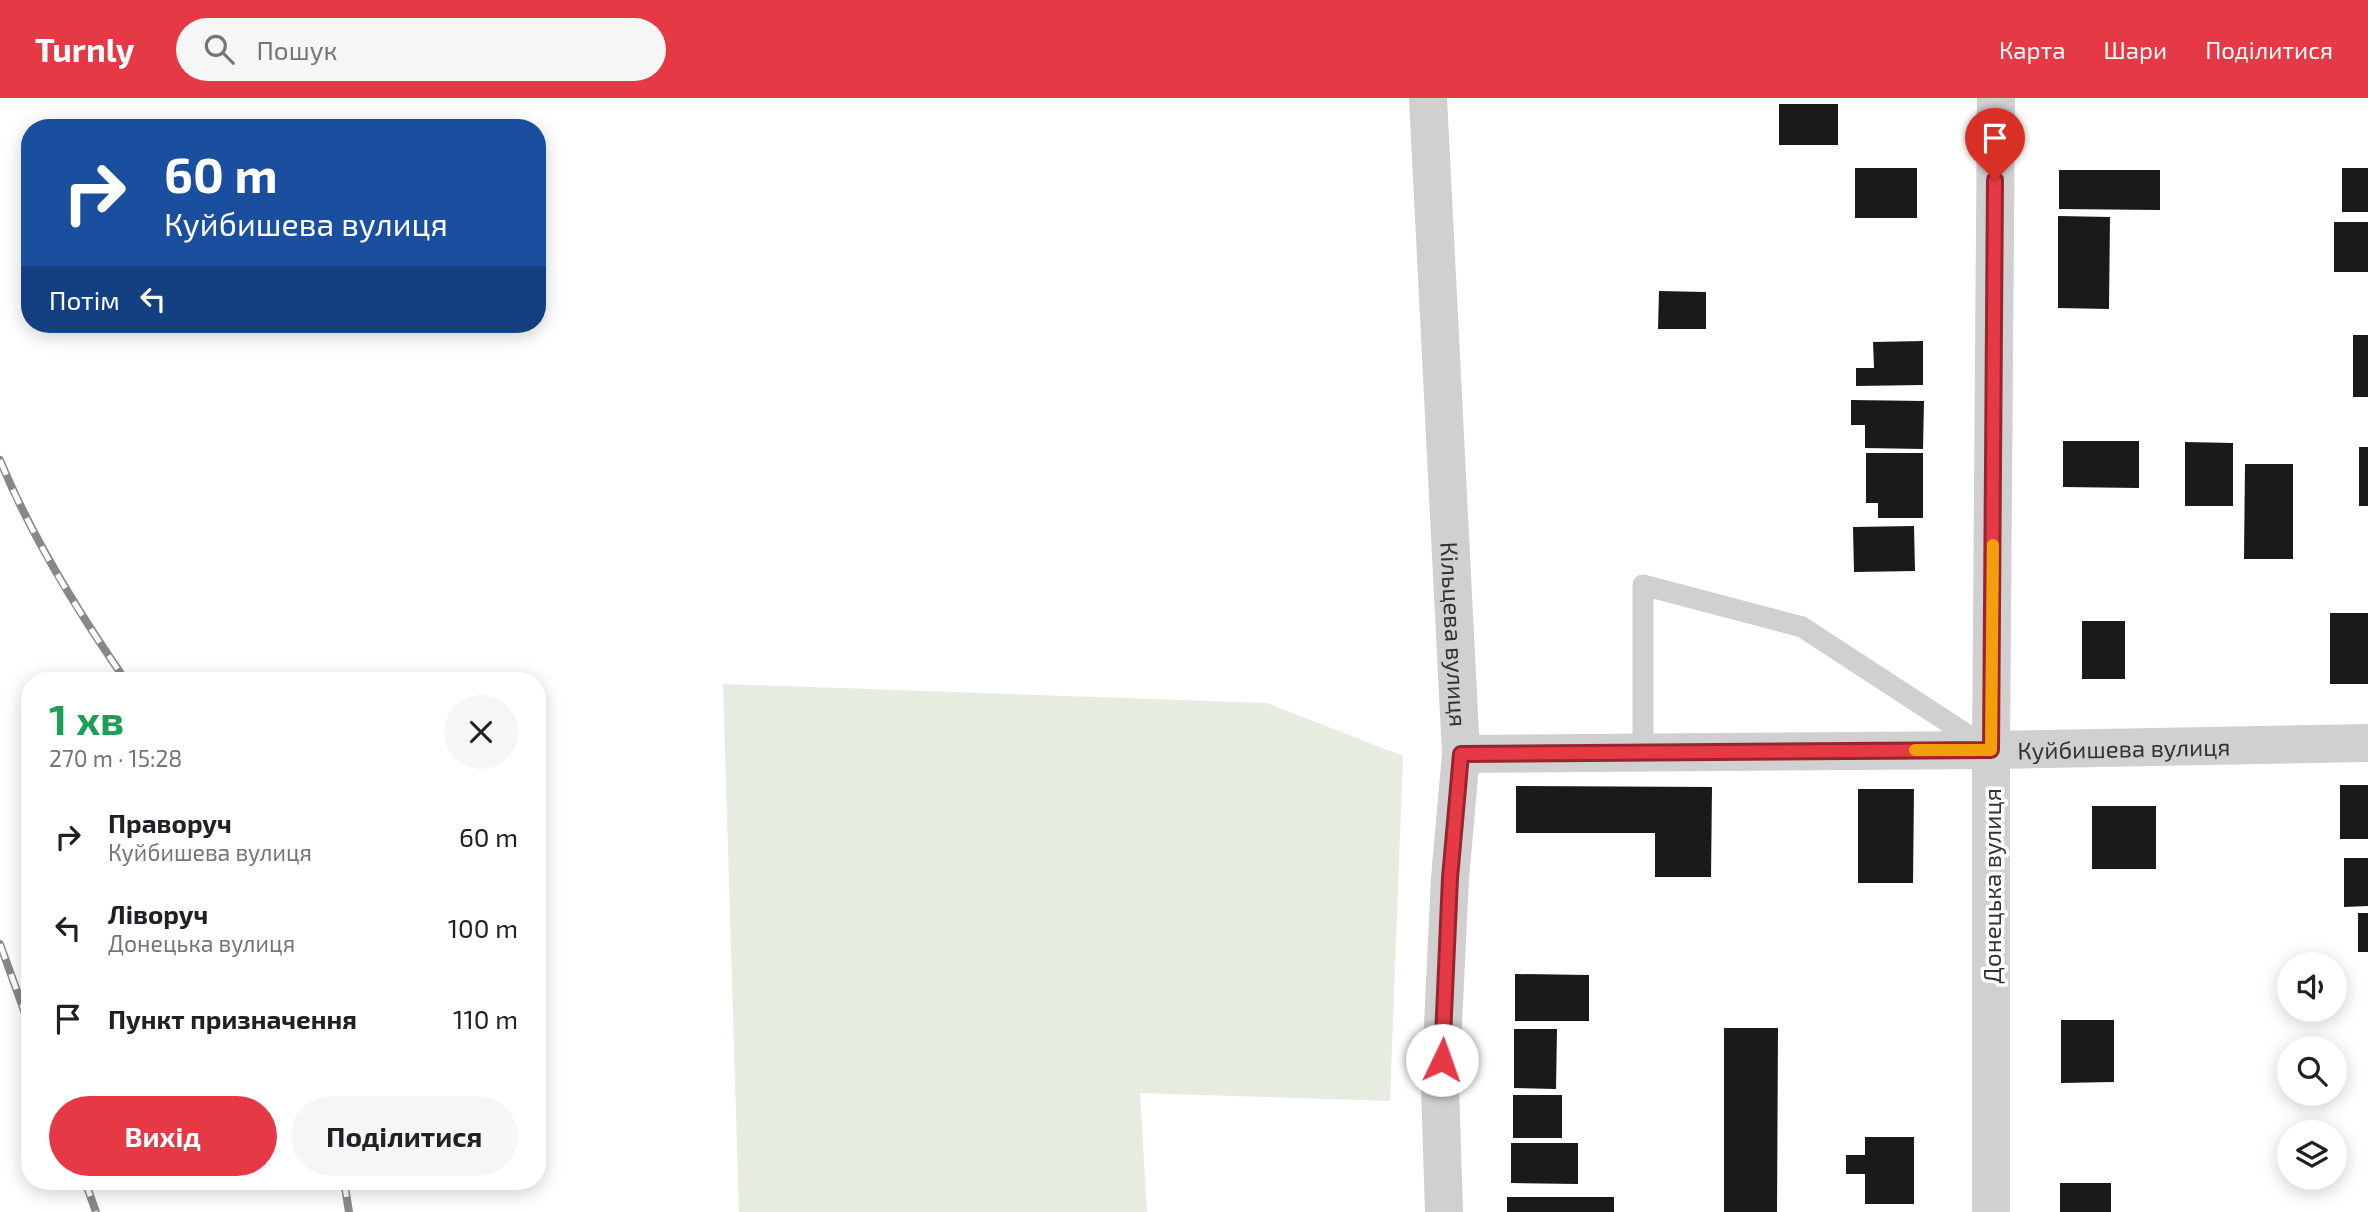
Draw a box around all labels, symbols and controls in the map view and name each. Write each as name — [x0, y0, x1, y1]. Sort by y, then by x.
search box — [176, 18, 666, 81]
text: Turnly — [35, 29, 134, 69]
icon: search — [200, 30, 238, 68]
text: Пошук — [256, 34, 337, 65]
text: Карта — [1999, 35, 2066, 64]
text: Шари — [2104, 35, 2167, 64]
text: Поділитися — [2205, 35, 2333, 64]
pin — [1965, 108, 2025, 180]
icon: arrive — [1976, 119, 2014, 157]
text: 60 m — [164, 144, 278, 203]
icon: right — [49, 147, 140, 238]
text: Куйбишева вулиця — [164, 204, 448, 242]
icon: left — [134, 280, 172, 318]
text: Потім — [49, 284, 120, 315]
street label: Кільцева вулиця — [1436, 541, 1474, 728]
text: 1 хв — [49, 693, 124, 743]
button: close — [444, 695, 518, 769]
street label: Куйбишева вулиця — [2017, 731, 2231, 765]
text: 270 m · 15:28 — [49, 744, 182, 772]
street label: Донецька вулиця — [1977, 788, 2007, 984]
text: Праворуч — [108, 807, 232, 838]
icon: right — [49, 818, 87, 856]
text: 60 m — [459, 821, 518, 852]
text: Куйбишева вулиця — [108, 838, 312, 866]
text: Ліворуч — [108, 898, 208, 929]
icon: left — [49, 909, 87, 947]
text: 100 m — [448, 912, 518, 943]
text: Донецька вулиця — [108, 929, 295, 957]
map controls — [2277, 952, 2347, 1190]
button: sound — [2277, 952, 2347, 1022]
icon: arrive — [49, 1000, 87, 1038]
text: Пункт призначення — [108, 1003, 357, 1034]
text: 110 m — [453, 1003, 518, 1034]
position arrow — [1405, 1023, 1479, 1097]
button: search — [2277, 1036, 2347, 1106]
button: Вихід — [49, 1096, 277, 1176]
button: Поділитися — [291, 1096, 518, 1176]
button: layers — [2277, 1120, 2347, 1190]

